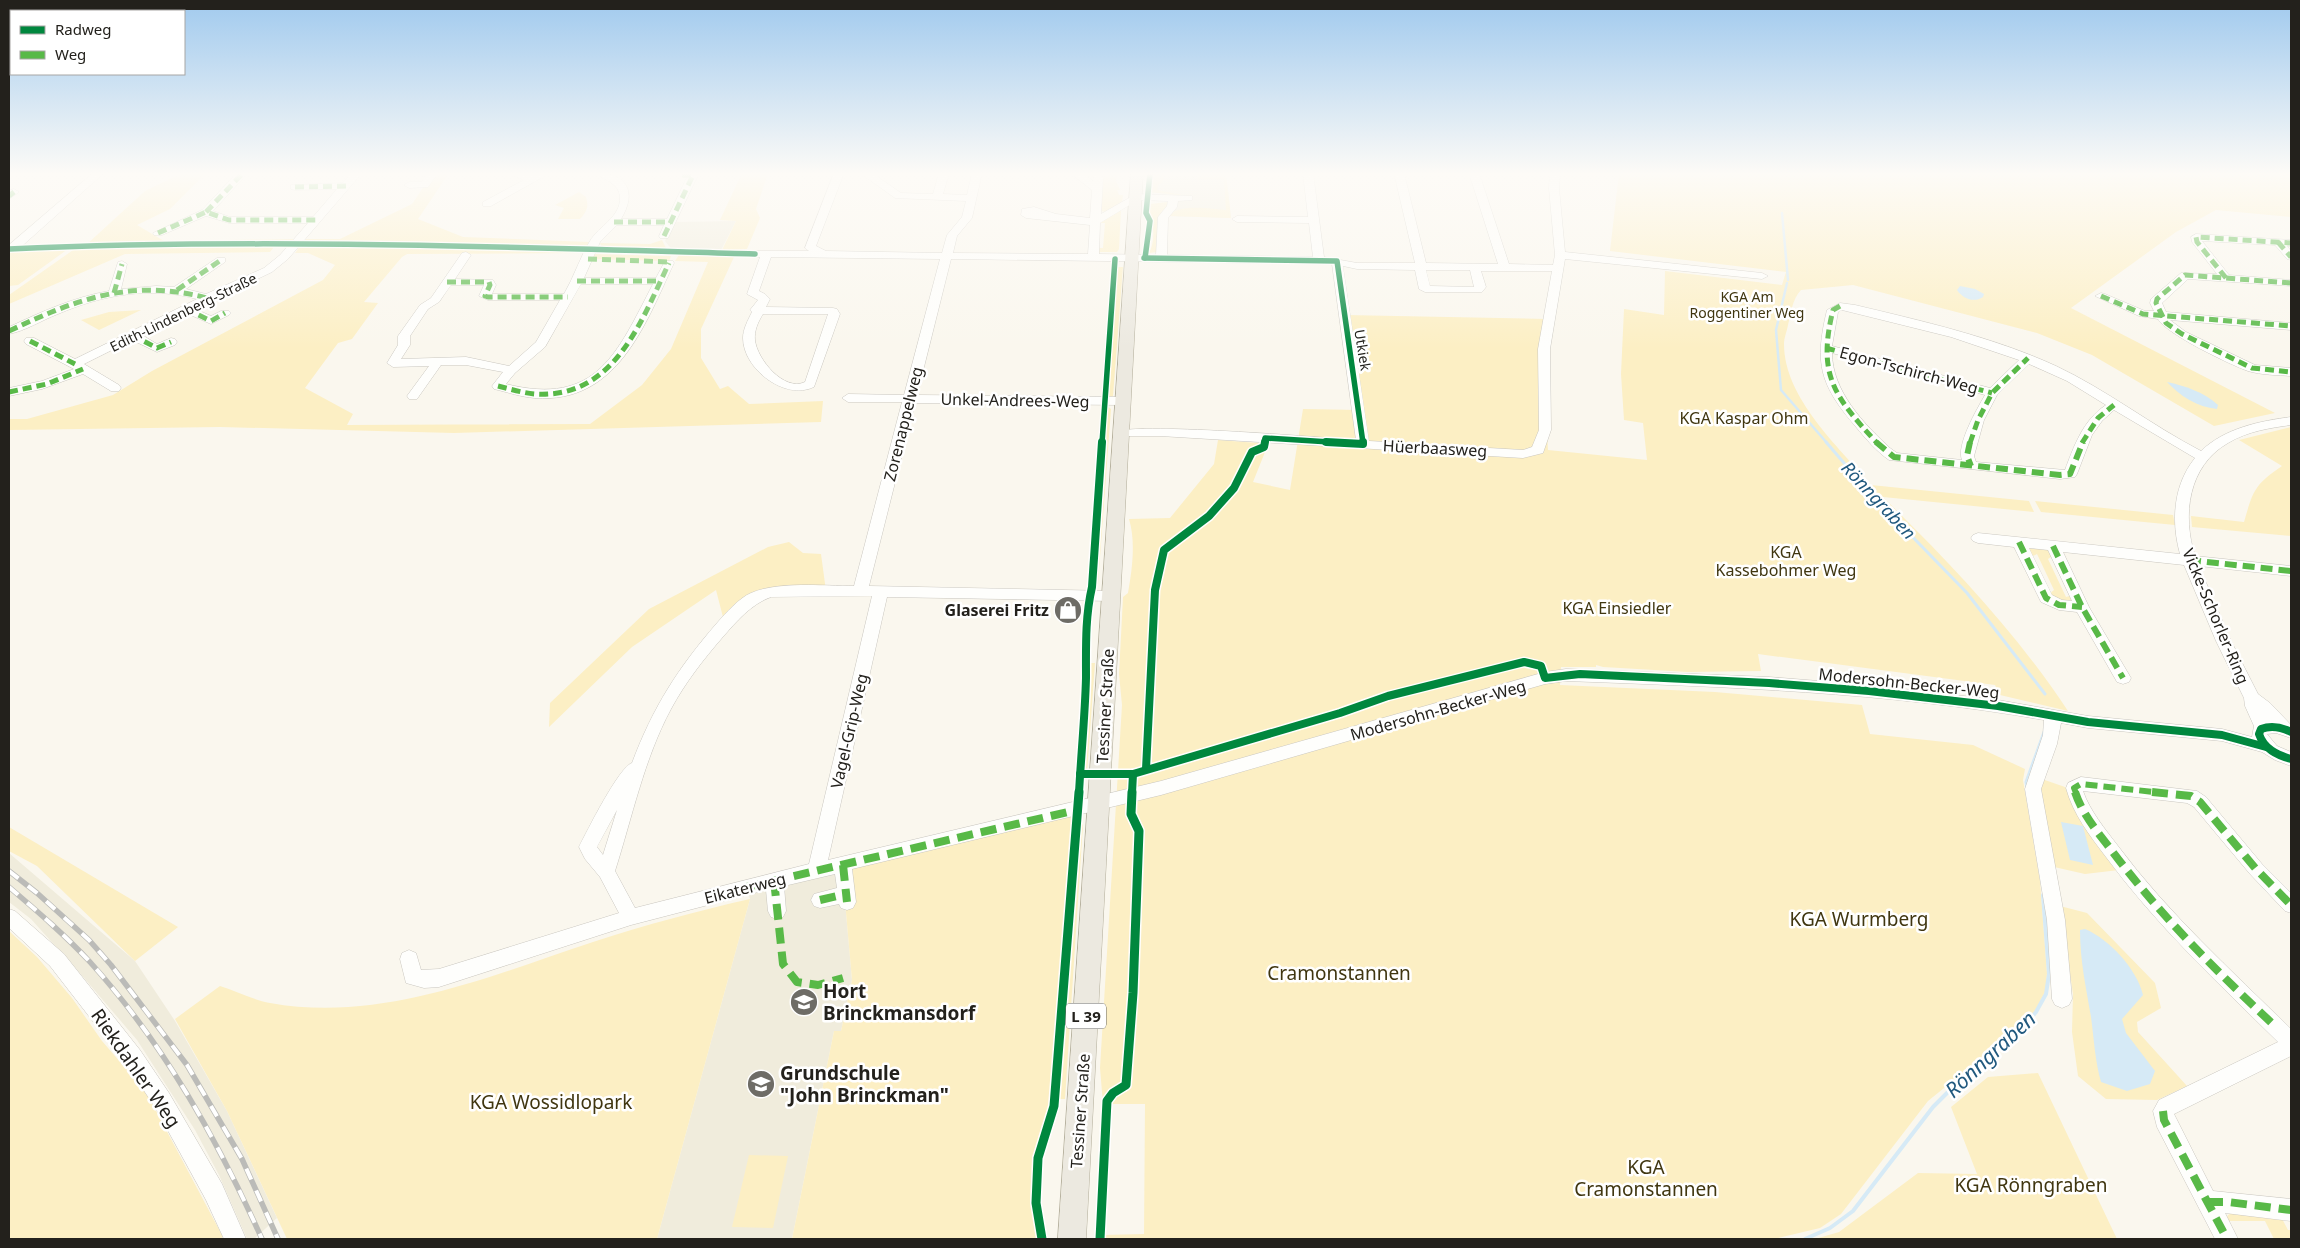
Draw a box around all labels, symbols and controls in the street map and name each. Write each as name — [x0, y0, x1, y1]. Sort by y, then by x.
legend — [10, 10, 185, 75]
text: Radweg — [55, 19, 111, 39]
text: Weg — [55, 44, 86, 64]
street label: Edith-Lindenberg-Straße — [106, 268, 260, 356]
park label: KGA Am Roggentiner Weg — [1690, 287, 1804, 322]
street label: Utkiek — [1350, 328, 1376, 373]
street label: Egon-Tschirch-Weg — [1837, 341, 1981, 399]
street label: Zorenappelweg — [878, 364, 928, 484]
street label: Unkel-Andrees-Weg — [940, 388, 1090, 412]
park label: KGA Kaspar Ohm — [1679, 407, 1809, 429]
street label: Hüerbaasweg — [1382, 434, 1488, 462]
water label: Rönngraben — [1837, 456, 1921, 544]
park label: KGA Kassebohmer Weg — [1716, 541, 1856, 581]
street label: Vicke-Schorler-Ring — [2177, 545, 2255, 687]
shop icon: Glaserei Fritz — [1053, 595, 1083, 625]
park label: KGA Einsiedler — [1563, 597, 1672, 619]
place label: Glaserei Fritz — [945, 599, 1049, 621]
street label: Tessiner Straße — [1091, 648, 1119, 764]
street label: Modersohn-Becker-Weg — [1817, 663, 2001, 703]
street label: Vagel-Grip-Weg — [825, 671, 873, 791]
street label: Modersohn-Becker-Weg — [1348, 674, 1528, 746]
street label: Eikaterweg — [702, 867, 788, 909]
park label: KGA Wurmberg — [1790, 906, 1928, 932]
park label: Cramonstannen — [1267, 960, 1411, 986]
place label: Hort Brinckmansdorf — [823, 978, 977, 1026]
school or university icon: Hort Brinckmansdorf — [789, 987, 819, 1017]
street label: Riekdahler Weg — [85, 1003, 187, 1133]
road number: L 39 — [1066, 1004, 1106, 1028]
water label: Rönngraben — [1938, 1005, 2042, 1103]
street label: Tessiner Straße — [1065, 1053, 1095, 1169]
place label: Grundschule "John Brinckman" — [780, 1060, 949, 1108]
school or university icon: Grundschule "John Brinckman" — [746, 1069, 776, 1099]
park label: KGA Wossidlopark — [470, 1089, 632, 1115]
park label: KGA Cramonstannen — [1574, 1154, 1718, 1202]
park label: KGA Rönngraben — [1954, 1172, 2108, 1198]

